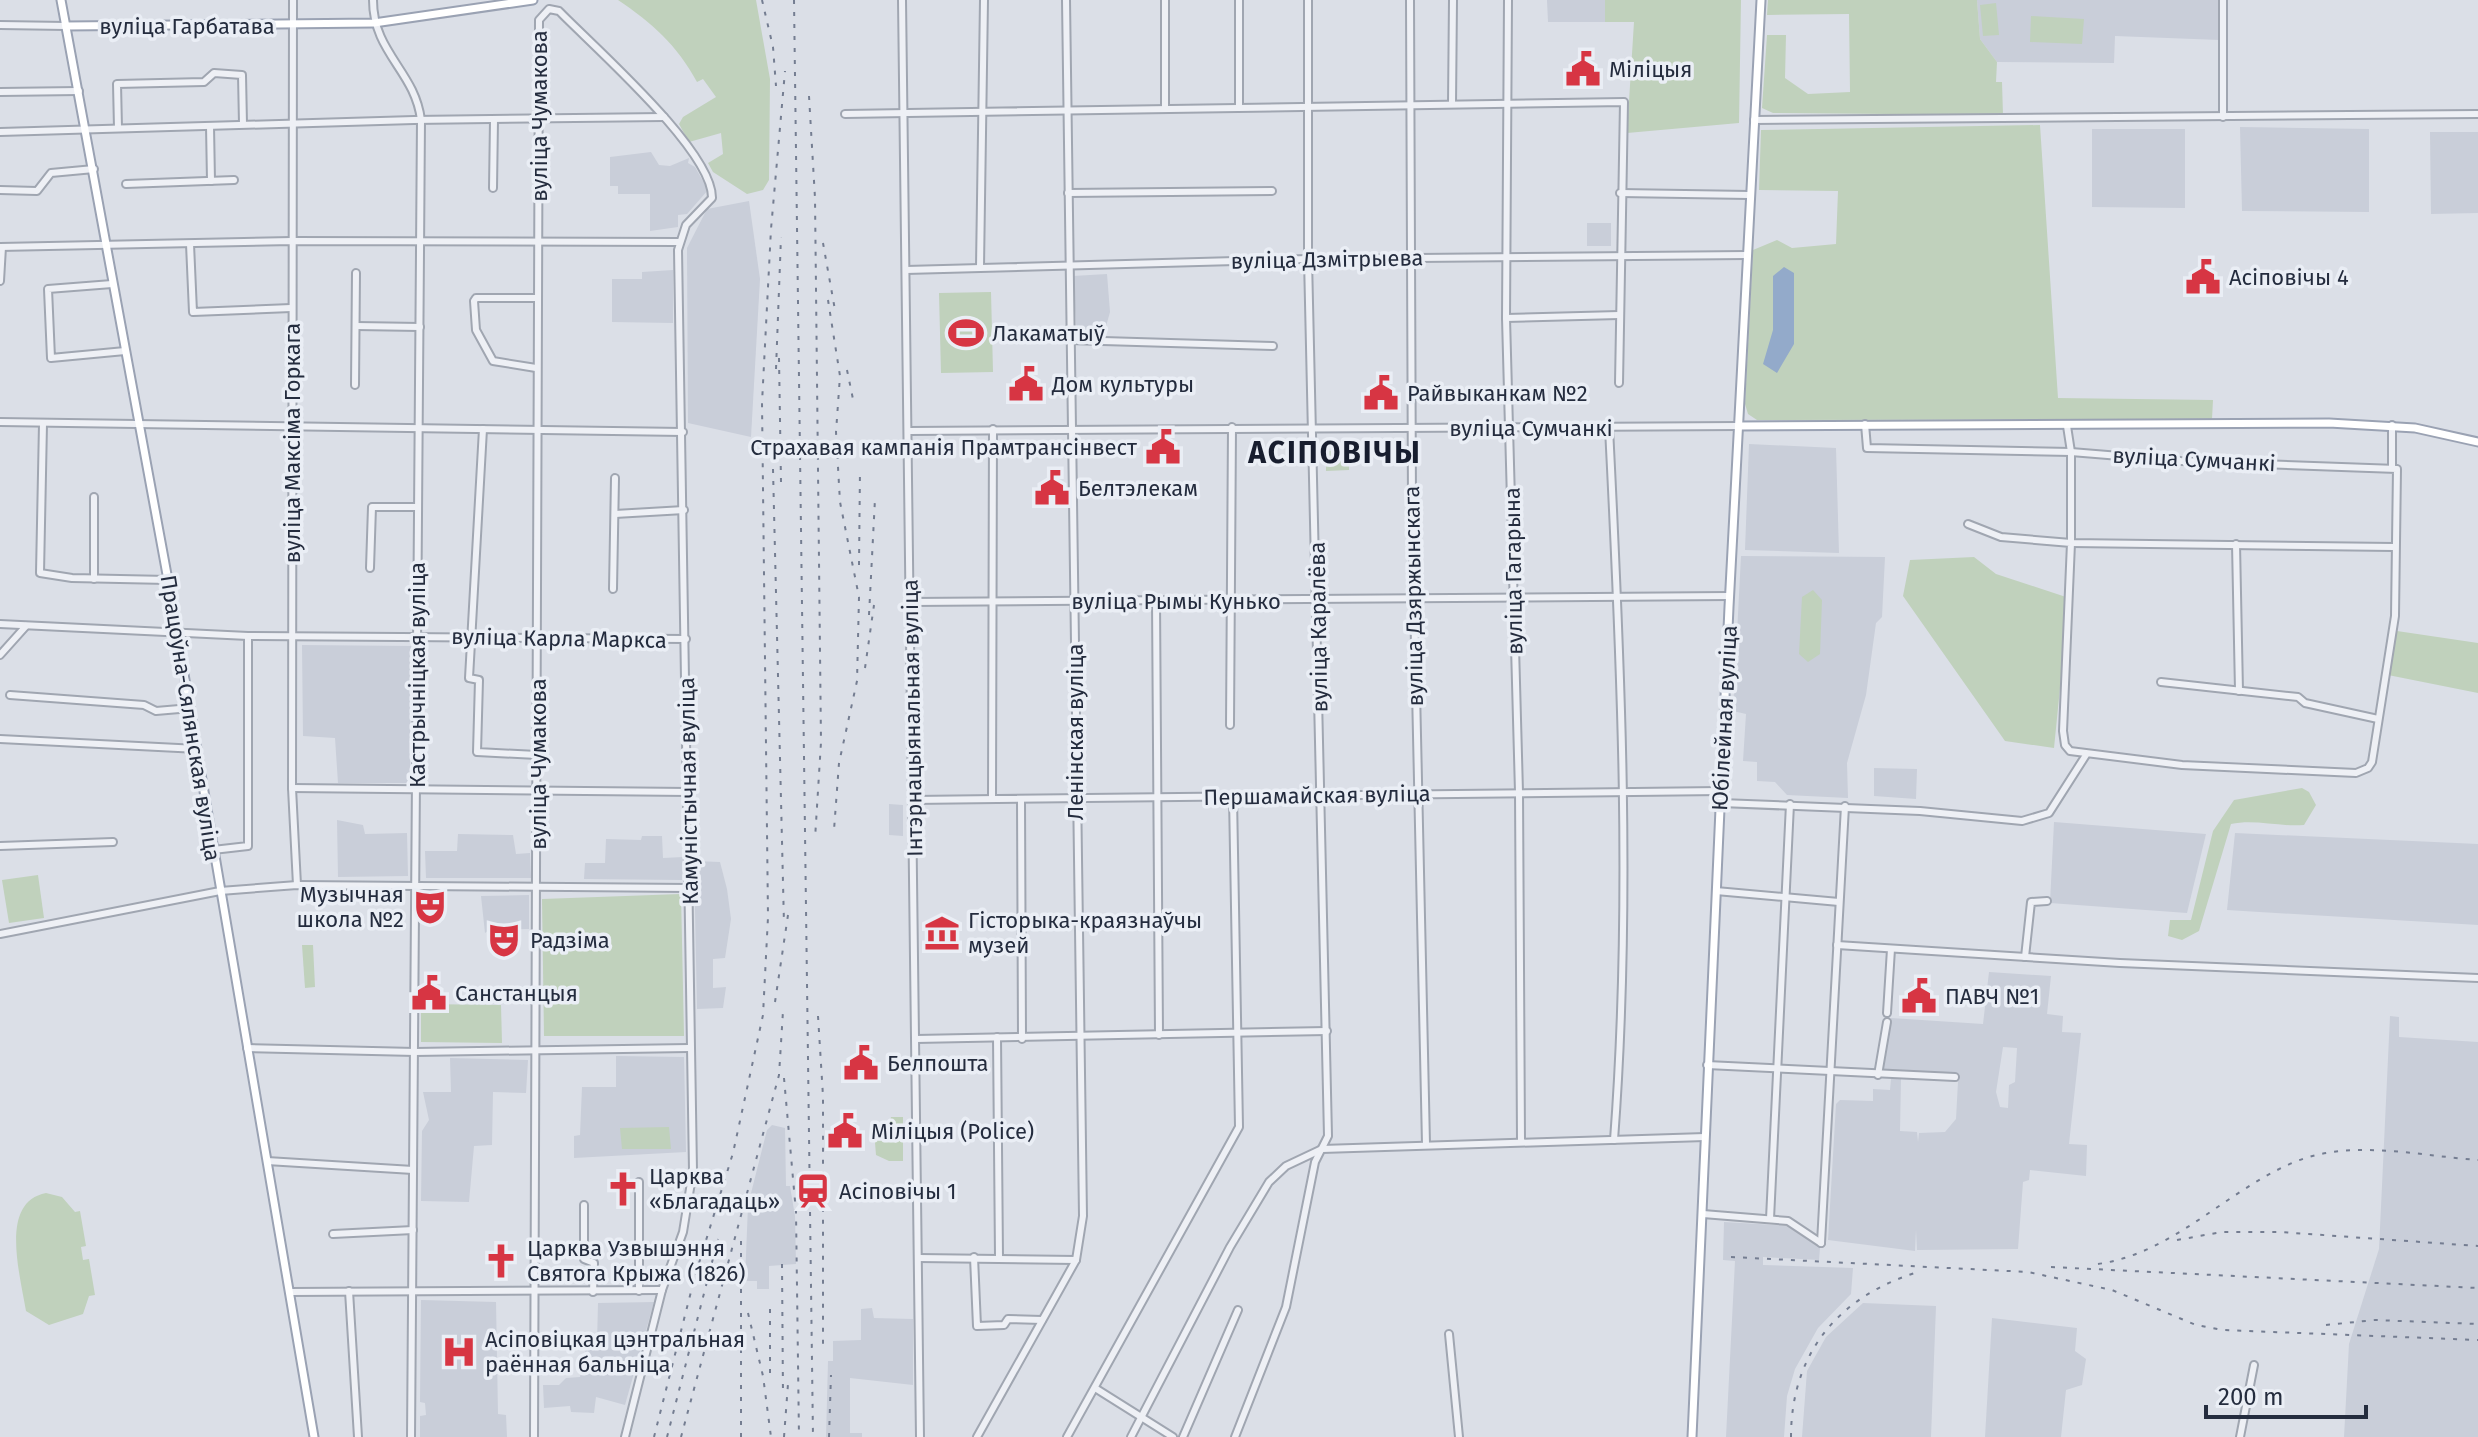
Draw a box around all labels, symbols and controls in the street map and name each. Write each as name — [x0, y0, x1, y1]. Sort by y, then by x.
street label: вуліца Гарбатава — [99, 13, 275, 40]
street label: вуліца Чумакова — [526, 30, 553, 202]
public building icon: Міліцыя — [1564, 50, 1602, 88]
place label: Міліцыя — [1609, 56, 1692, 83]
street label: вуліца Дзмітрыева — [1230, 244, 1424, 275]
public building icon: Асіповічы 4 — [2184, 258, 2222, 296]
place label: Асіповічы 4 — [2229, 264, 2349, 291]
sports icon: Лакаматыў — [947, 314, 985, 352]
place label: Лакаматыў — [992, 320, 1105, 347]
street label: вуліца Максіма Горкага — [279, 323, 306, 563]
public building icon: Дом культуры — [1007, 365, 1045, 403]
place label: Дом культуры — [1051, 371, 1194, 398]
public building icon: Райвыканкам №2 — [1362, 374, 1400, 412]
place label: Райвыканкам №2 — [1407, 380, 1588, 407]
street label: вуліца Сумчанкі — [1449, 415, 1613, 442]
public building icon: Страхавая кампанія Прамтрансінвест — [1144, 428, 1182, 466]
place label: Страхавая кампанія Прамтрансінвест — [750, 434, 1137, 461]
district label: АСІПОВІЧЫ — [1247, 435, 1422, 471]
street label: вуліца Сумчанкі — [2112, 442, 2276, 477]
public building icon: Белтэлекам — [1033, 469, 1071, 507]
place label: Белтэлекам — [1078, 475, 1198, 502]
street label: вуліца Дзяржынскага — [1398, 485, 1429, 707]
street label: вуліца Гагарына — [1499, 487, 1528, 655]
street label: вуліца Каралёва — [1304, 541, 1333, 713]
street label: Кастрычніцкая вуліца — [404, 562, 431, 788]
street label: Працоўна-Сялянская вуліца — [155, 573, 226, 863]
street label: Інтэрнацыянальная вуліца — [897, 579, 928, 857]
street label: вуліца Рымы Кунько — [1071, 588, 1281, 615]
street label: вуліца Карла Маркса — [451, 623, 667, 654]
street label: Юбілейная вуліца — [1706, 624, 1743, 812]
street label: Ленінская вуліца — [1062, 644, 1089, 820]
street label: Камуністычная вуліца — [673, 677, 704, 905]
street label: вуліца Чумакова — [525, 678, 552, 850]
street label: Першамайская вуліца — [1203, 780, 1431, 811]
place label: Музычная школа №2 — [297, 881, 404, 933]
theatre icon: Музычная школа №2 — [411, 888, 449, 926]
place label: Гісторыка-краязнаўчы музей — [968, 907, 1202, 959]
museum icon: Гісторыка-краязнаўчы музей — [923, 914, 961, 952]
theatre icon: Радзіма — [485, 921, 523, 959]
place label: Радзіма — [530, 927, 610, 954]
public building icon: Санстанцыя — [410, 974, 448, 1012]
public building icon: ПАВЧ №1 — [1900, 977, 1938, 1015]
place label: Санстанцыя — [455, 980, 578, 1007]
place label: ПАВЧ №1 — [1945, 983, 2039, 1010]
public building icon: Белпошта — [842, 1044, 880, 1082]
place label: Белпошта — [887, 1050, 989, 1077]
public building icon: Міліцыя (Police) — [826, 1112, 864, 1150]
place label: Міліцыя (Police) — [871, 1118, 1034, 1145]
place label: Царква «Благадаць» — [649, 1163, 780, 1215]
church icon: Царква «Благадаць» — [604, 1170, 642, 1208]
station icon: Асіповічы 1 — [794, 1172, 832, 1210]
place label: Асіповічы 1 — [839, 1178, 956, 1205]
place label: Царква Узвышэння Святога Крыжа (1826) — [527, 1235, 745, 1287]
church icon: Царква Узвышэння Святога Крыжа (1826) — [482, 1242, 520, 1280]
place label: Асіповіцкая цэнтральная раённая бальніца — [485, 1326, 745, 1378]
hospital icon: Асіповіцкая цэнтральная раённая бальніца — [440, 1333, 478, 1371]
scale bar — [2206, 1369, 2366, 1419]
text: 200 m — [2218, 1383, 2284, 1411]

